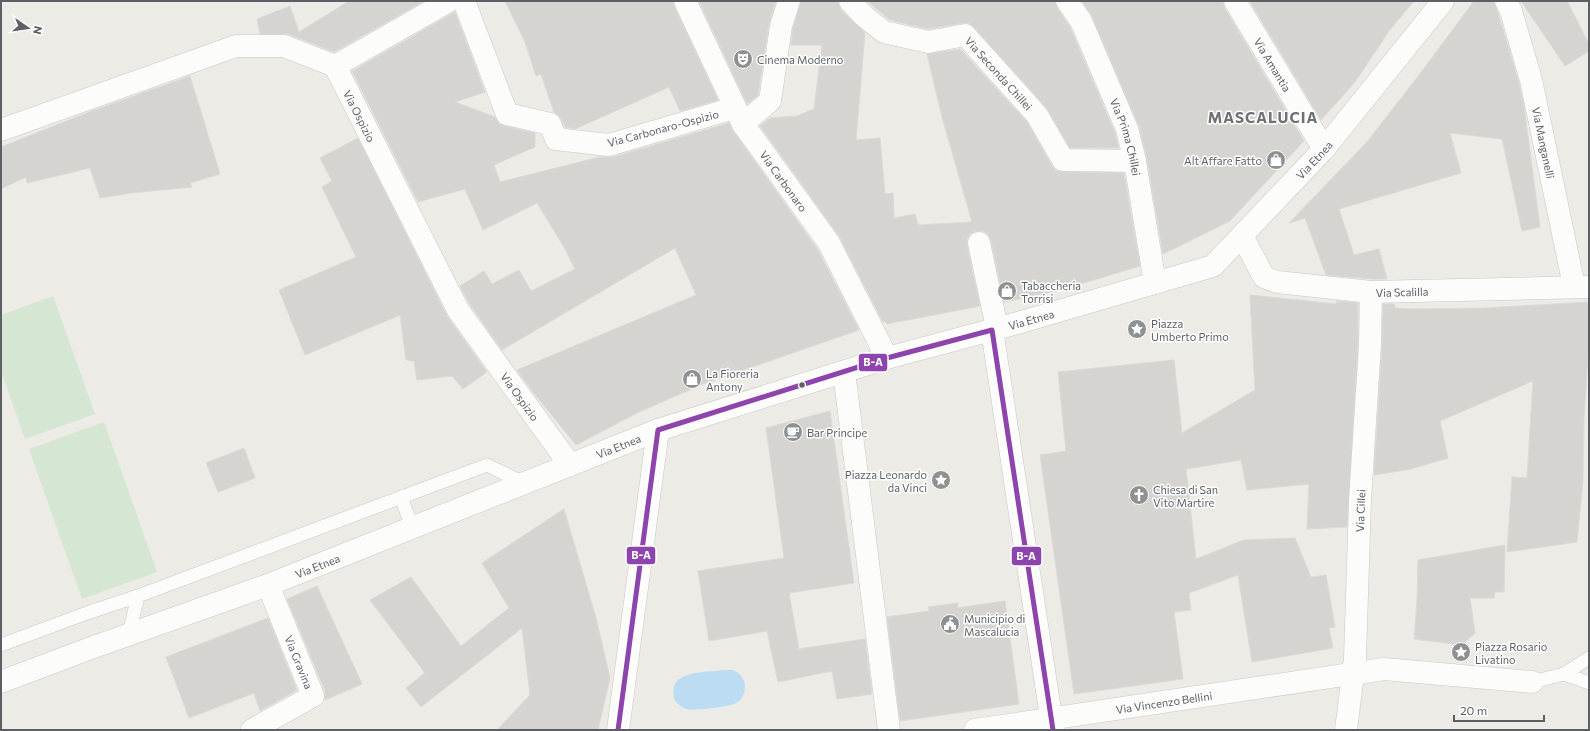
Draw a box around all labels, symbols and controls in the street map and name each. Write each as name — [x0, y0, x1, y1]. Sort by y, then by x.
north arrow — [8, 8, 48, 48]
text: N — [31, 25, 45, 36]
street label: Via Seconda Chillei — [963, 34, 1036, 112]
street label: Via Amantia — [1252, 35, 1294, 94]
theatre icon: Cinema Moderno — [732, 48, 754, 70]
place label: Cinema Moderno — [757, 53, 844, 66]
street label: Via Ospizio — [342, 88, 379, 144]
street label: Via Prima Chillei — [1108, 96, 1144, 177]
street label: Via Manganelli — [1530, 106, 1558, 180]
street label: Via Carbonaro-Ospizio — [606, 107, 720, 149]
district label: MASCALUCIA — [1208, 108, 1318, 126]
street label: Via Etnea — [1293, 138, 1335, 181]
street label: Via Carbonaro — [758, 148, 811, 214]
shop icon: Alt Affare Fatto — [1265, 149, 1287, 171]
place label: Alt Affare Fatto — [1184, 154, 1262, 167]
place label: Tabaccheria Torrisi — [1021, 279, 1081, 305]
shop icon: Tabaccheria Torrisi — [996, 280, 1018, 302]
street label: Via Scalilla — [1375, 284, 1429, 298]
street label: Via Etnea — [1007, 306, 1055, 332]
place label: Piazza Umberto Primo — [1151, 317, 1229, 343]
place icon: Piazza Umberto Primo — [1126, 318, 1148, 340]
line badge: B-A — [858, 353, 888, 372]
text: B-A — [863, 355, 883, 368]
place label: La Fioreria Antony — [706, 367, 759, 393]
shop icon: La Fioreria Antony — [681, 368, 703, 390]
street label: Via Ospizio — [499, 370, 542, 423]
unlabelled marker — [797, 380, 807, 390]
cafe icon: Bar Principe — [782, 421, 804, 443]
place label: Bar Principe — [807, 426, 868, 439]
street label: Via Etnea — [594, 431, 643, 461]
place label: Piazza Leonardo da Vinci — [845, 468, 927, 494]
place icon: Piazza Leonardo da Vinci — [930, 469, 952, 491]
place label: Chiesa di San Vito Martire — [1153, 483, 1218, 509]
church icon: Chiesa di San Vito Martire — [1128, 484, 1150, 506]
street label: Via Cillei — [1352, 489, 1367, 532]
line badge: B-A — [626, 546, 656, 565]
line badge: B-A — [1011, 546, 1042, 566]
text: B-A — [631, 548, 651, 561]
text: B-A — [1016, 549, 1036, 562]
street label: Via Etnea — [293, 551, 341, 580]
place label: Municipio di Mascalucia — [964, 612, 1025, 638]
public building icon: Municipio di Mascalucia — [939, 613, 961, 635]
street label: Via Gravina — [282, 633, 316, 691]
place label: Piazza Rosario Livatino — [1475, 640, 1548, 666]
place icon: Piazza Rosario Livatino — [1450, 641, 1472, 663]
street label: Via Vincenzo Bellini — [1115, 688, 1213, 715]
scale bar — [1454, 697, 1544, 723]
text: 20 m — [1460, 703, 1487, 717]

